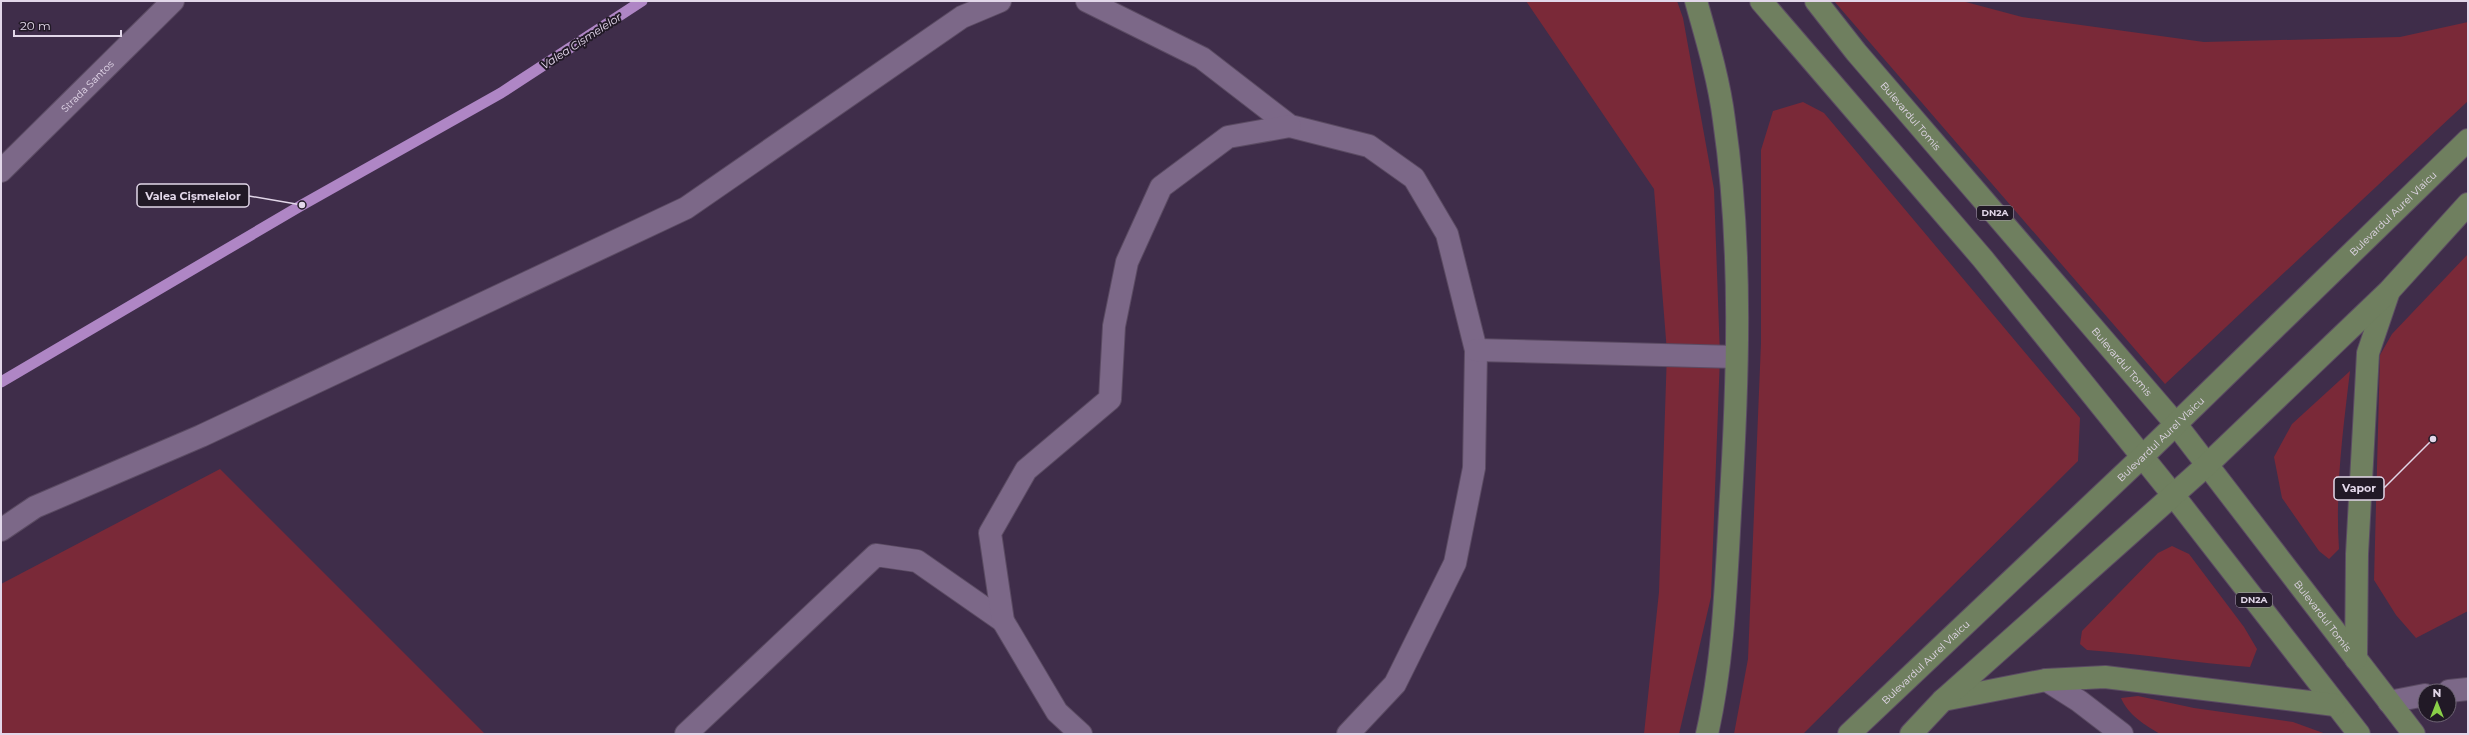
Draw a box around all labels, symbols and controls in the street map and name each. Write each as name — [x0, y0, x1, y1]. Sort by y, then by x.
water label: Valea Cișmelelor — [538, 10, 624, 72]
scale bar — [14, 12, 121, 38]
text: 20 m — [20, 18, 51, 33]
street label: Strada Santos — [58, 57, 117, 115]
street label: Bulevardul Tomis — [1877, 79, 1944, 153]
street label: Bulevardul Aurel Vlaicu — [2347, 168, 2439, 259]
callout: Valea Cișmelelor — [137, 184, 249, 207]
text: Valea Cișmelelor — [144, 189, 241, 203]
road number: DN2A — [1977, 206, 2013, 220]
street label: Bulevardul Tomis — [2089, 325, 2155, 399]
street label: Bulevardul Aurel Vlaicu — [2114, 394, 2207, 484]
callout: Vapor — [2334, 477, 2384, 500]
text: Vapor — [2341, 481, 2376, 495]
street label: Bulevardul Tomis — [2291, 578, 2354, 654]
road number: DN2A — [2236, 593, 2272, 607]
street label: Bulevardul Aurel Vlaicu — [1879, 618, 1972, 707]
north arrow — [2417, 683, 2457, 723]
text: N — [2433, 686, 2441, 700]

